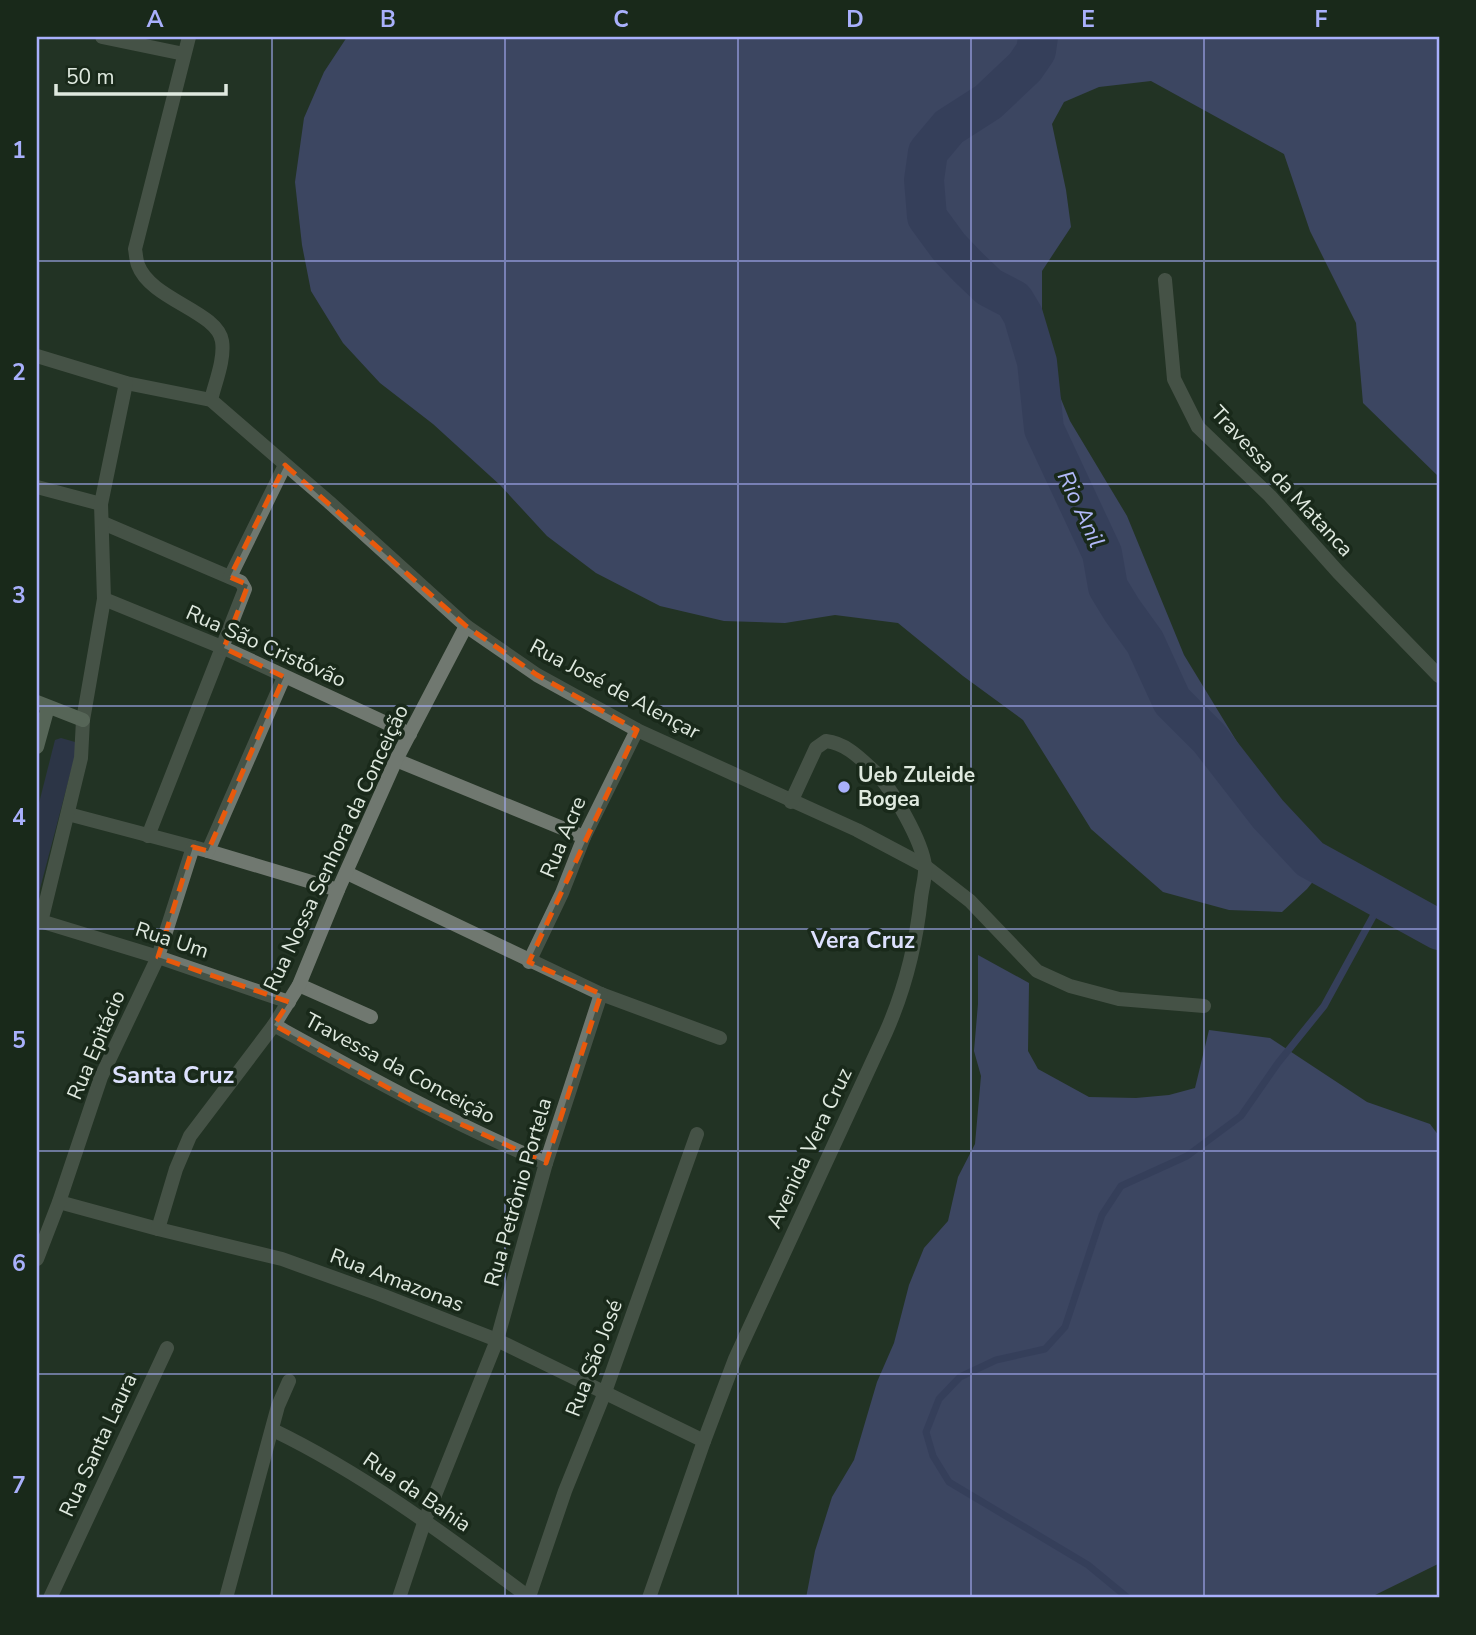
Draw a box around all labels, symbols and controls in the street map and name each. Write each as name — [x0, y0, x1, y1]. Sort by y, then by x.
text: A — [146, 4, 164, 35]
text: B — [380, 4, 396, 35]
text: C — [613, 4, 629, 35]
text: D — [846, 4, 864, 35]
text: E — [1081, 4, 1095, 35]
text: F — [1315, 4, 1328, 35]
scale bar — [56, 52, 226, 96]
text: 50 m — [66, 63, 115, 91]
text: 1 — [12, 135, 26, 166]
text: 2 — [12, 357, 26, 388]
street label: Travessa da Matanca — [1205, 399, 1359, 563]
water label: Rio Anil — [1050, 466, 1112, 552]
text: 3 — [12, 580, 26, 611]
street label: Rua São Cristóvão — [182, 598, 350, 694]
street label: Rua José de Alençar — [525, 632, 705, 746]
street label: Rua Nossa Senhora da Conceição — [257, 700, 415, 996]
place label: Ueb Zuleide Bogea — [858, 761, 975, 813]
marker: Ueb Zuleide Bogea — [836, 779, 852, 795]
street label: Rua Acre — [533, 792, 593, 882]
text: 4 — [12, 802, 26, 833]
street label: Rua Um — [132, 915, 212, 965]
district label: Vera Cruz — [810, 925, 915, 956]
street label: Rua Epitácio — [60, 986, 132, 1104]
street label: Travessa da Conceição — [300, 1006, 500, 1130]
text: 5 — [12, 1025, 26, 1056]
district label: Santa Cruz — [112, 1059, 234, 1091]
street label: Avenida Vera Cruz — [760, 1063, 858, 1233]
street label: Rua Petrônio Portela — [478, 1094, 558, 1290]
street label: Rua Amazonas — [326, 1242, 468, 1318]
text: 6 — [12, 1248, 26, 1279]
street label: Rua São José — [559, 1295, 629, 1421]
street label: Rua Santa Laura — [53, 1369, 143, 1521]
street label: Rua da Bahia — [358, 1446, 476, 1538]
text: 7 — [12, 1470, 26, 1501]

